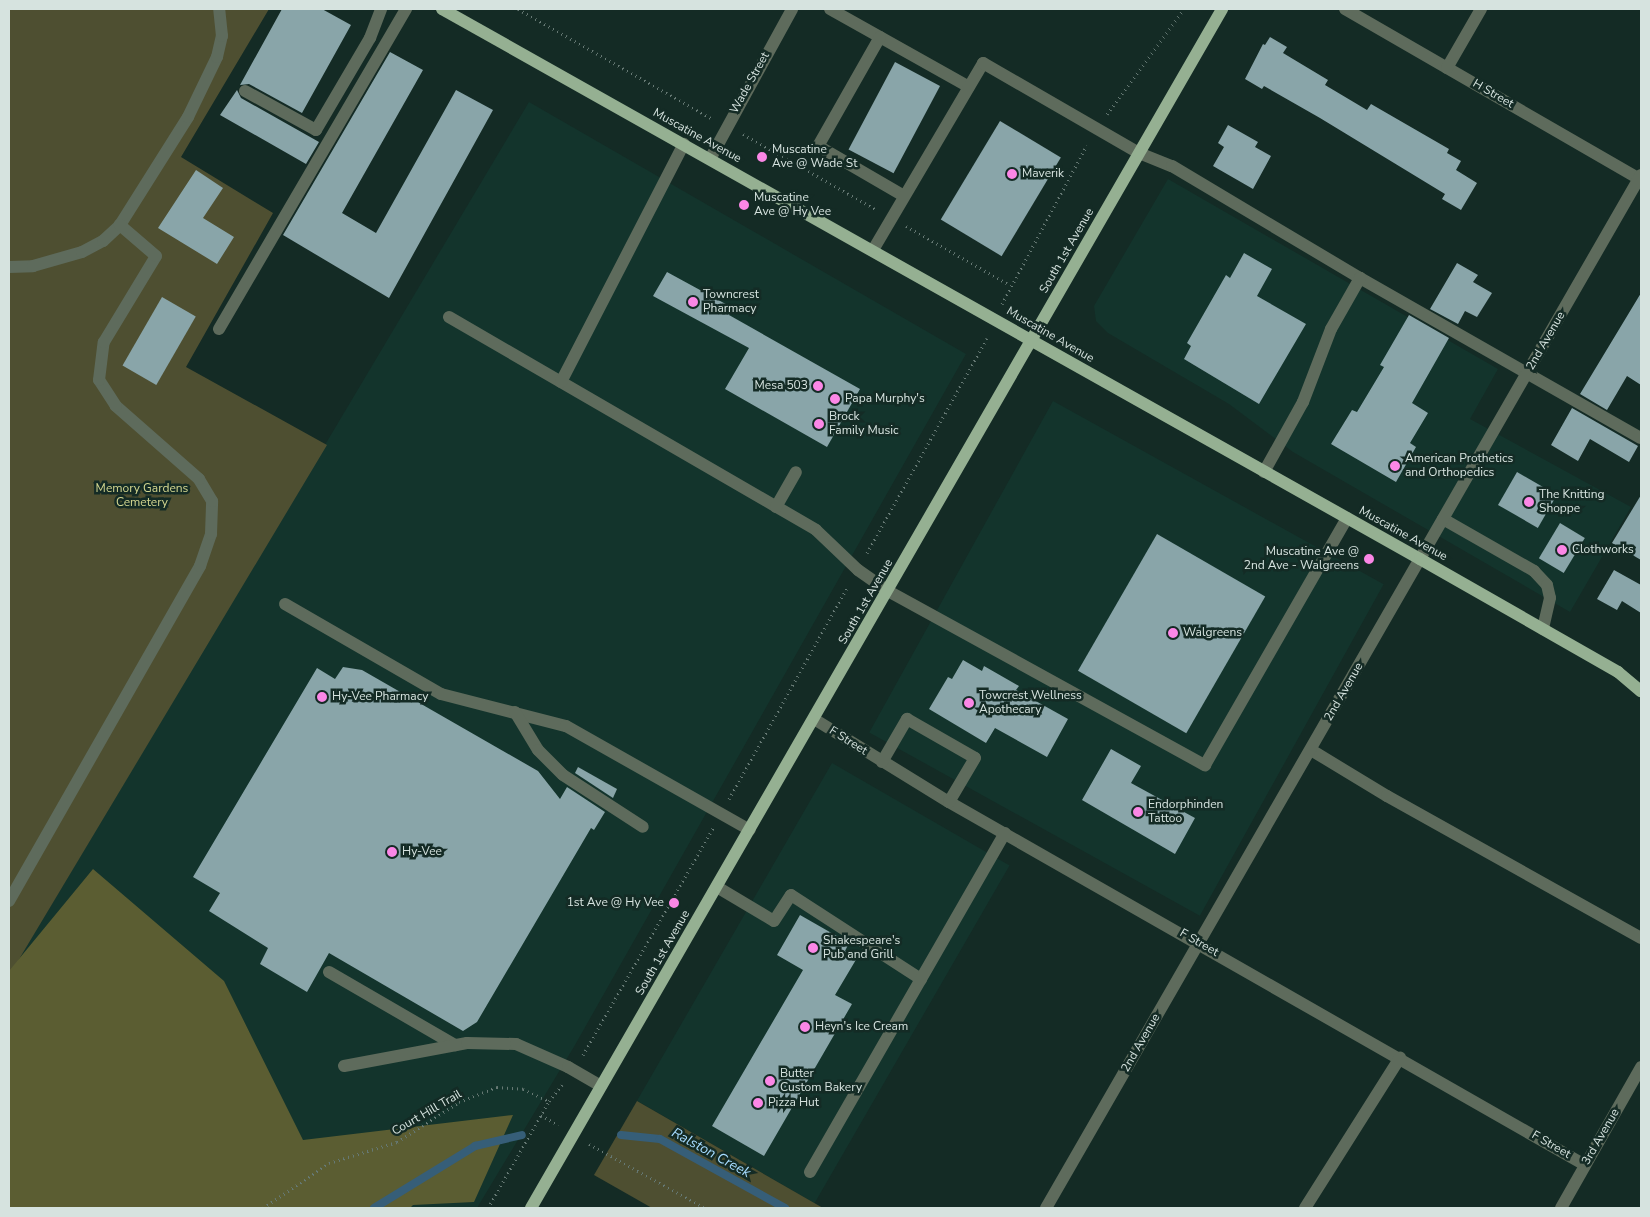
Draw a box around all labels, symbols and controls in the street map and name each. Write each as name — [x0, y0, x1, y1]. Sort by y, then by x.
street label: Wade Street — [727, 50, 773, 116]
street label: H Street — [1470, 77, 1516, 111]
street label: Muscatine Avenue — [650, 106, 744, 166]
place label: Muscatine Ave @ Wade St — [772, 143, 857, 171]
marker: Muscatine Ave @ Wade St — [756, 151, 768, 163]
place label: Maverik — [1022, 167, 1064, 181]
marker: Maverik — [1006, 168, 1018, 180]
place label: Muscatine Ave @ Hy Vee — [754, 191, 831, 219]
marker: Muscatine Ave @ Hy Vee — [738, 199, 750, 211]
street label: South 1st Avenue — [1037, 206, 1097, 296]
place label: Towncrest Pharmacy — [703, 288, 759, 316]
marker: Towncrest Pharmacy — [687, 296, 699, 308]
street label: Muscatine Avenue — [1004, 304, 1096, 366]
street label: 2nd Avenue — [1524, 309, 1568, 373]
place label: Mesa 503 — [755, 379, 808, 393]
marker: Mesa 503 — [812, 380, 824, 392]
place label: Papa Murphy's — [845, 392, 925, 406]
marker: Papa Murphy's — [829, 393, 841, 405]
place label: Brock Family Music — [829, 410, 899, 438]
marker: Brock Family Music — [813, 418, 825, 430]
place label: American Prothetics and Orthopedics — [1405, 452, 1513, 480]
marker: American Prothetics and Orthopedics — [1389, 460, 1401, 472]
park label: Memory Gardens Cemetery — [96, 482, 188, 510]
place label: The Knitting Shoppe — [1539, 488, 1604, 516]
marker: The Knitting Shoppe — [1523, 496, 1535, 508]
street label: Muscatine Avenue — [1356, 504, 1450, 564]
place label: Clothworks — [1572, 543, 1634, 557]
marker: Clothworks — [1556, 544, 1568, 556]
place label: Muscatine Ave @ 2nd Ave - Walgreens — [1244, 545, 1359, 573]
marker: Muscatine Ave @ 2nd Ave - Walgreens — [1363, 553, 1375, 565]
street label: South 1st Avenue — [836, 557, 896, 647]
place label: Walgreens — [1183, 626, 1242, 640]
marker: Walgreens — [1167, 627, 1179, 639]
street label: 2nd Avenue — [1322, 660, 1366, 724]
place label: Towcrest Wellness Apothecary — [979, 689, 1082, 717]
place label: Hy-Vee Pharmacy — [332, 690, 428, 704]
marker: Hy-Vee Pharmacy — [316, 691, 328, 703]
marker: Towcrest Wellness Apothecary — [963, 697, 975, 709]
street label: F Street — [826, 724, 870, 758]
place label: Endorphinden Tattoo — [1148, 798, 1223, 826]
marker: Endorphinden Tattoo — [1132, 806, 1144, 818]
place label: Hy-Vee — [402, 845, 442, 859]
marker: Hy-Vee — [386, 846, 398, 858]
place label: 1st Ave @ Hy Vee — [567, 896, 664, 910]
marker: 1st Ave @ Hy Vee — [668, 897, 680, 909]
street label: South 1st Avenue — [633, 908, 693, 998]
street label: F Street — [1177, 926, 1221, 960]
place label: Shakespeare's Pub and Grill — [823, 934, 900, 962]
marker: Shakespeare's Pub and Grill — [807, 942, 819, 954]
street label: 2nd Avenue — [1119, 1011, 1163, 1075]
place label: Heyn's Ice Cream — [815, 1020, 908, 1034]
marker: Heyn's Ice Cream — [799, 1021, 811, 1033]
place label: Butter Custom Bakery — [780, 1067, 862, 1095]
marker: Butter Custom Bakery — [764, 1075, 776, 1087]
street label: Court Hill Trail — [389, 1087, 465, 1139]
place label: Pizza Hut — [768, 1096, 819, 1110]
marker: Pizza Hut — [752, 1097, 764, 1109]
street label: 3rd Avenue — [1579, 1106, 1623, 1168]
water label: Ralston Creek — [668, 1124, 754, 1182]
street label: F Street — [1529, 1128, 1573, 1162]

